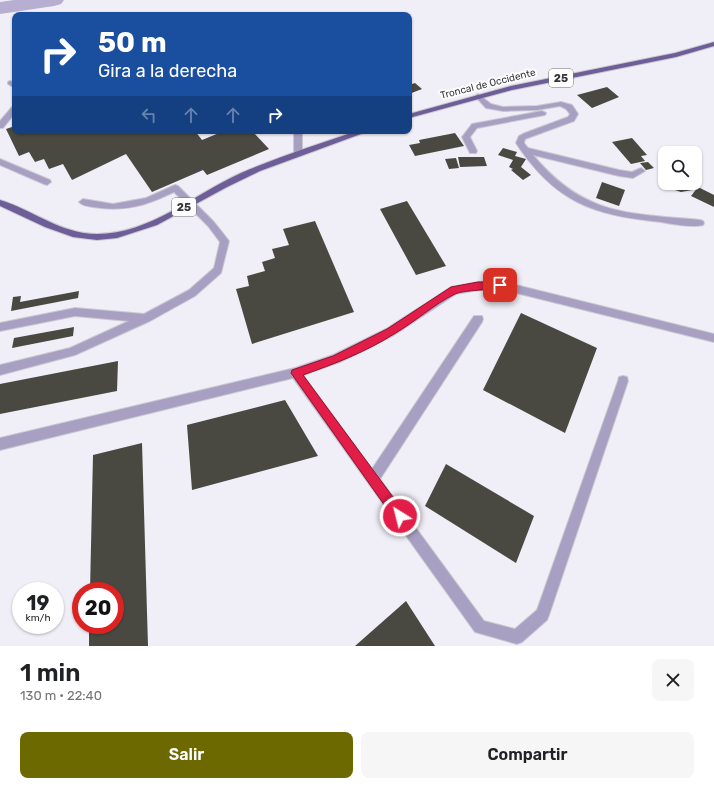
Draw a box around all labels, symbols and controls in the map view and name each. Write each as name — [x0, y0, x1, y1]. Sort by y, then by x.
text: 50 m — [98, 26, 167, 59]
icon: right — [32, 28, 84, 80]
text: Gira a la derecha — [98, 60, 237, 82]
street label: Troncal de Occidente — [439, 66, 537, 102]
road number: 25 — [549, 69, 573, 87]
icon: left — [138, 104, 160, 126]
icon: ahead — [180, 104, 202, 126]
icon: ahead — [222, 104, 244, 126]
icon: right — [264, 104, 286, 126]
map controls — [658, 146, 702, 190]
button: search — [658, 146, 702, 190]
road number: 25 — [172, 198, 196, 216]
pin — [483, 268, 517, 302]
icon: arrive — [489, 274, 511, 296]
position arrow — [379, 495, 421, 537]
speed limit sign: 20 — [72, 582, 124, 634]
text: 19 — [27, 591, 49, 615]
text: km/h — [26, 612, 50, 624]
text: 1 min — [20, 659, 80, 687]
button: close — [652, 659, 694, 701]
text: 130 m · 22:40 — [20, 688, 102, 703]
button: Salir — [20, 732, 353, 778]
button: Compartir — [361, 732, 694, 778]

